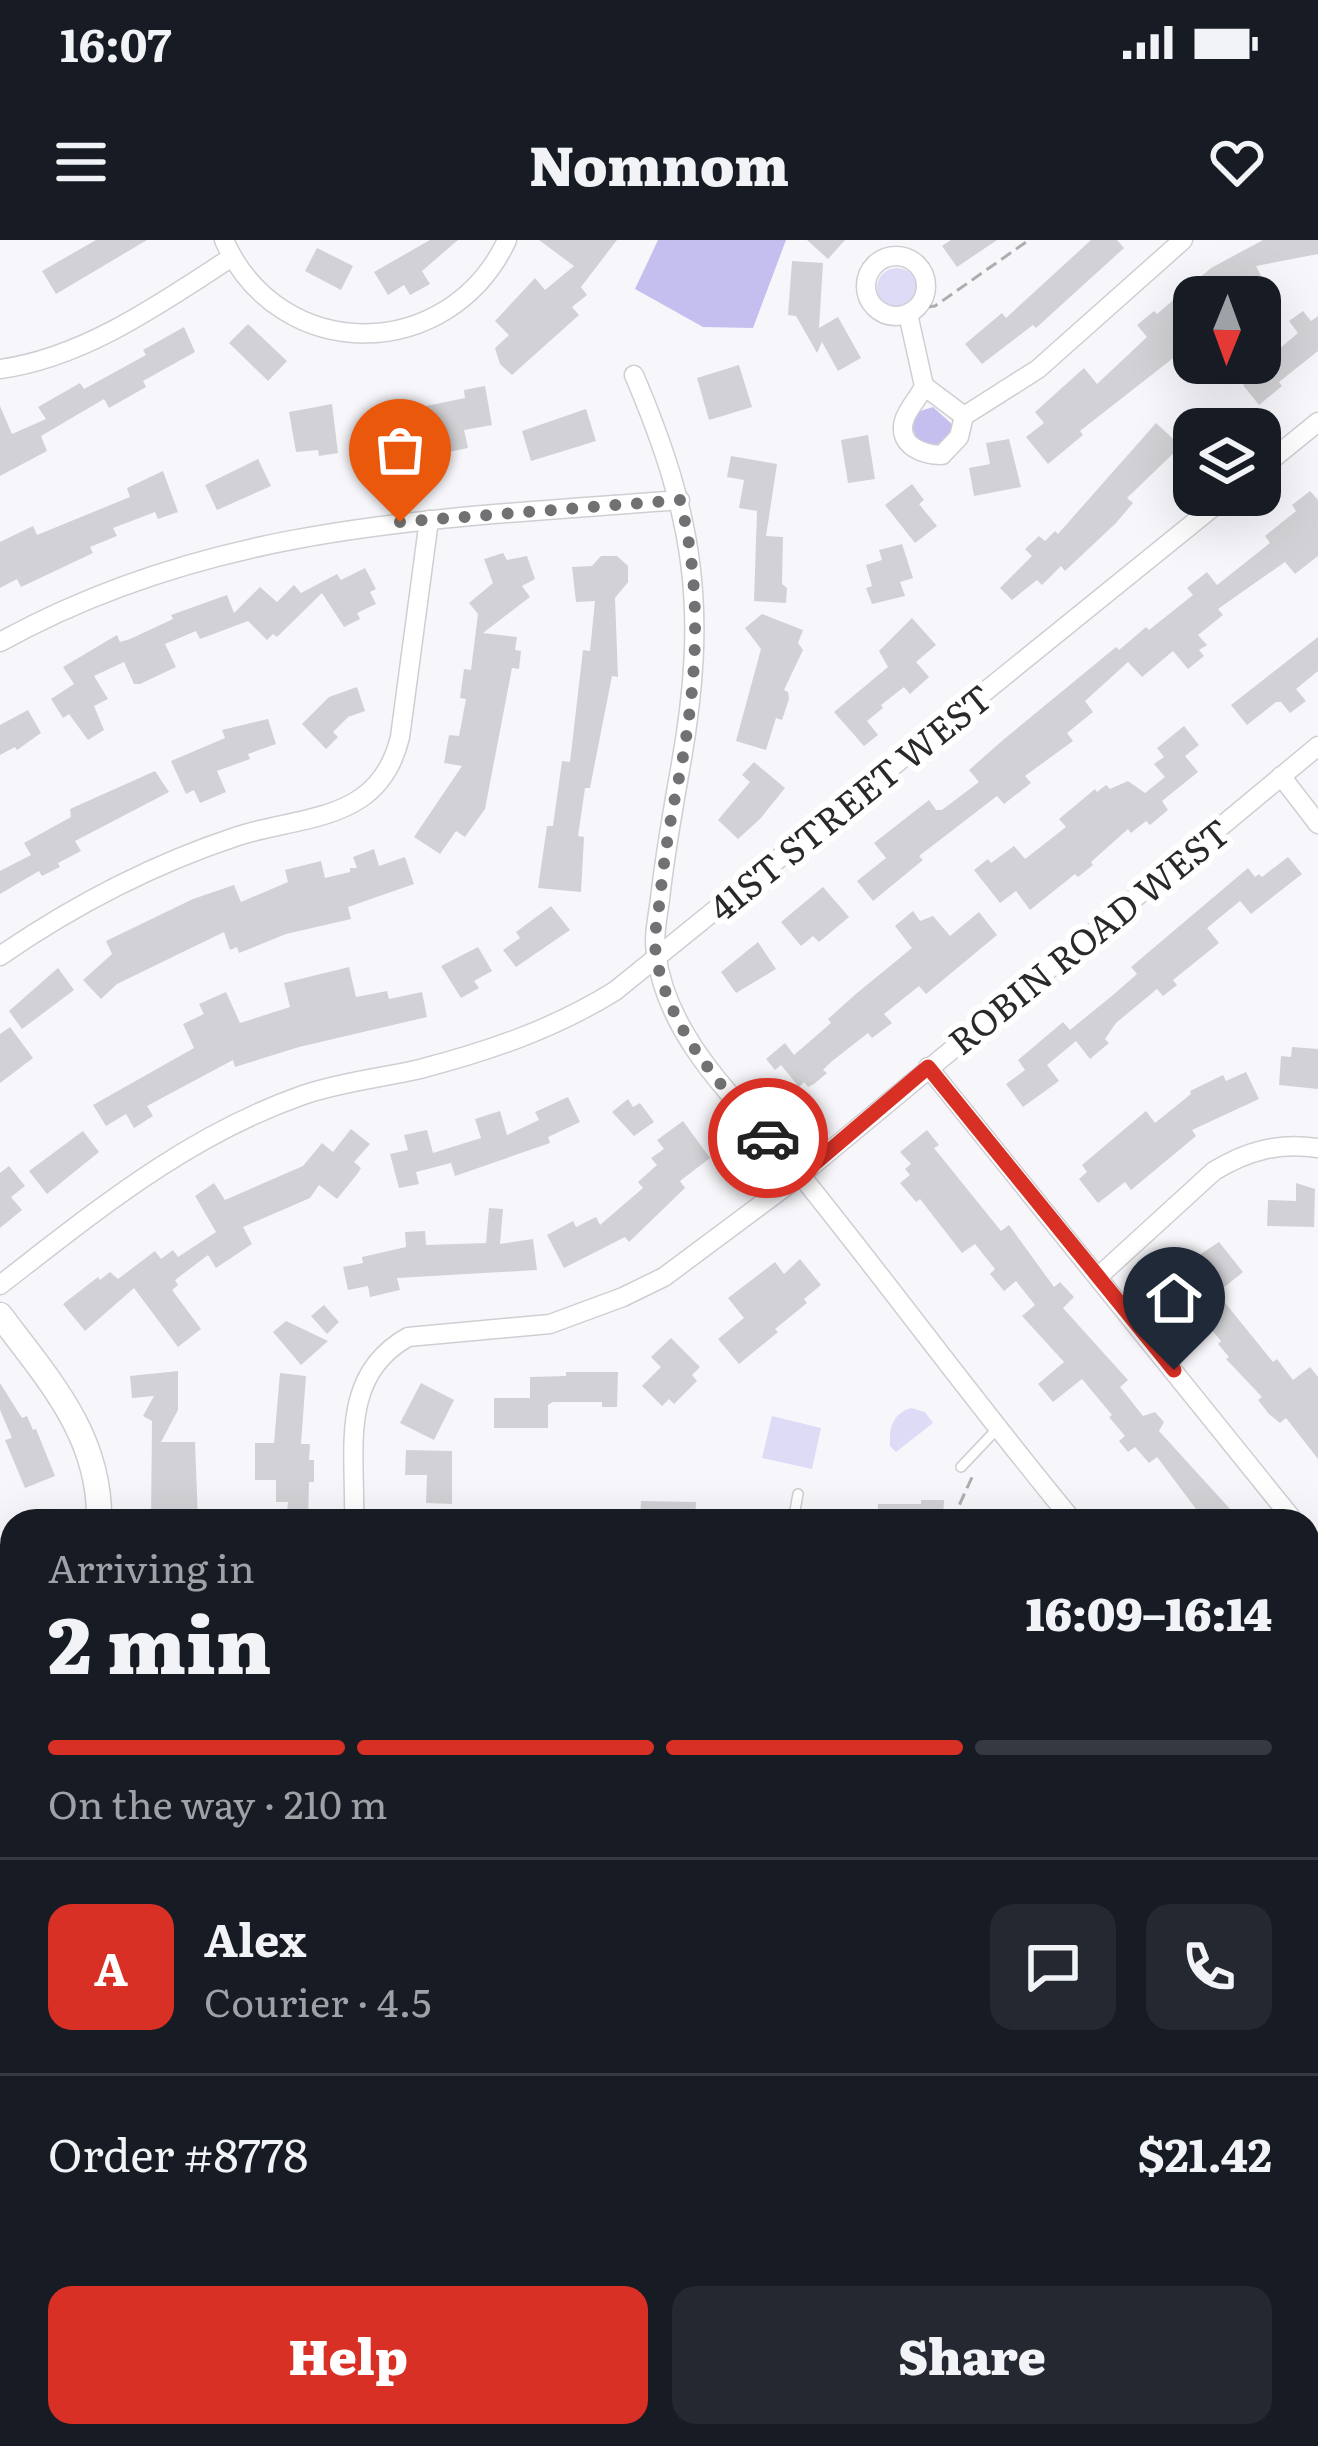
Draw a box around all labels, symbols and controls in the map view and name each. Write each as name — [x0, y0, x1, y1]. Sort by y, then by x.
text: 16:07 — [60, 9, 172, 76]
text: Nomnom — [529, 122, 789, 203]
icon: menu — [48, 129, 114, 195]
icon: heart — [1204, 129, 1270, 195]
north arrow — [1173, 276, 1281, 384]
map controls — [1173, 276, 1281, 516]
pin — [349, 399, 451, 522]
button: layers — [1173, 408, 1281, 516]
icon: bag — [367, 417, 433, 483]
street label: 41ST STREET WEST — [696, 670, 1002, 932]
street label: ROBIN ROAD WEST — [936, 805, 1240, 1065]
courier — [708, 1078, 828, 1198]
icon: car — [735, 1105, 801, 1171]
pin — [1123, 1247, 1225, 1370]
icon: home — [1141, 1265, 1207, 1331]
text: Arriving in — [48, 1537, 255, 1595]
text: 16:09–16:14 — [1026, 1578, 1272, 1645]
text: 2 min — [48, 1582, 271, 1698]
text: On the way · 210 m — [48, 1773, 388, 1831]
text: Alex — [204, 1904, 306, 1971]
button: chat — [990, 1904, 1116, 2030]
button: phone — [1146, 1904, 1272, 2030]
text: A — [94, 1933, 128, 2000]
text: Courier · 4.5 — [204, 1971, 431, 2029]
text: Order #8778 — [48, 2119, 308, 2186]
text: $21.42 — [1138, 2119, 1272, 2186]
button: Help — [48, 2286, 648, 2424]
button: Share — [672, 2286, 1272, 2424]

